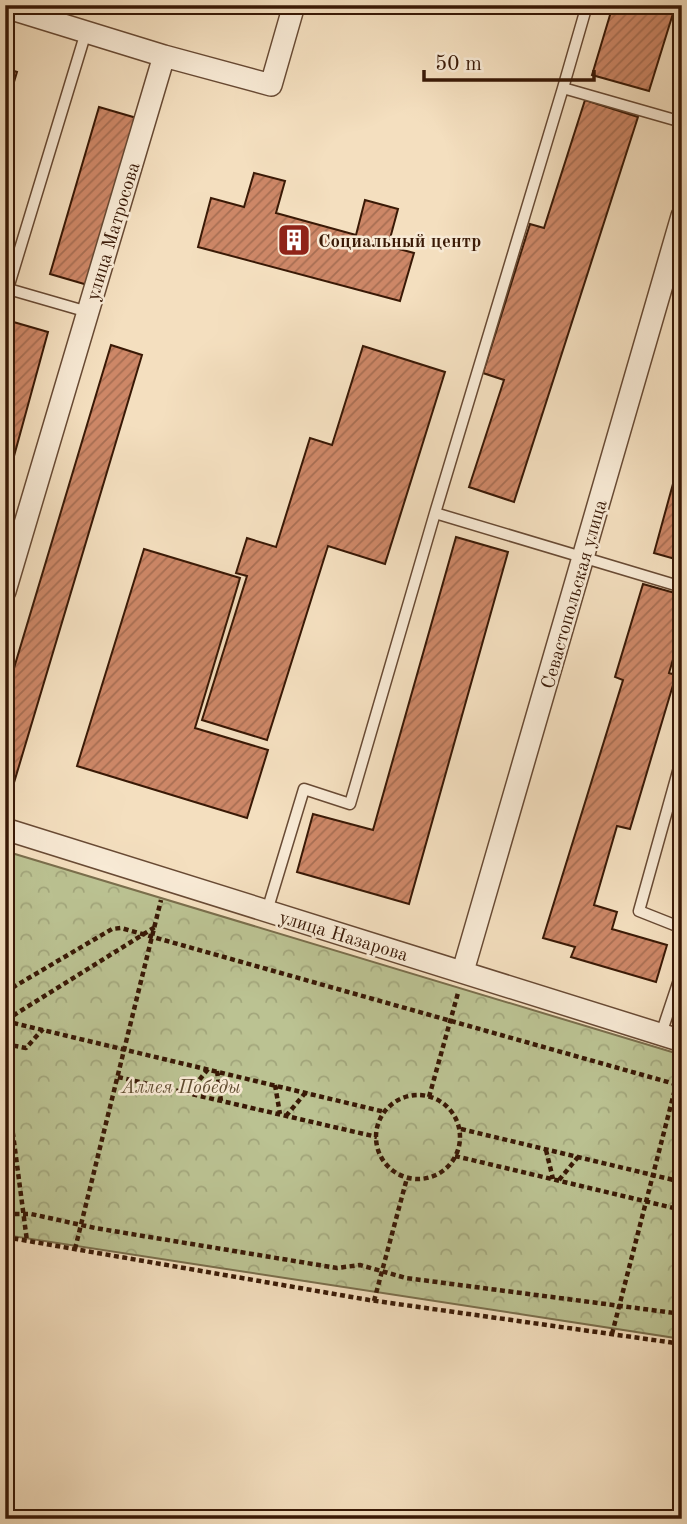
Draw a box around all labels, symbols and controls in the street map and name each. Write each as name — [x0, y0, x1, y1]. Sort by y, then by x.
scale bar — [424, 38, 594, 82]
text: 50 m — [435, 54, 482, 75]
street label: улица Матросова — [84, 160, 145, 303]
building icon: Социальный центр — [275, 221, 313, 259]
place label: Социальный центр — [318, 233, 481, 252]
street label: Севастопольская улица — [539, 497, 612, 691]
street label: улица Назарова — [277, 909, 411, 966]
park label: Аллея Победы — [120, 1078, 241, 1098]

